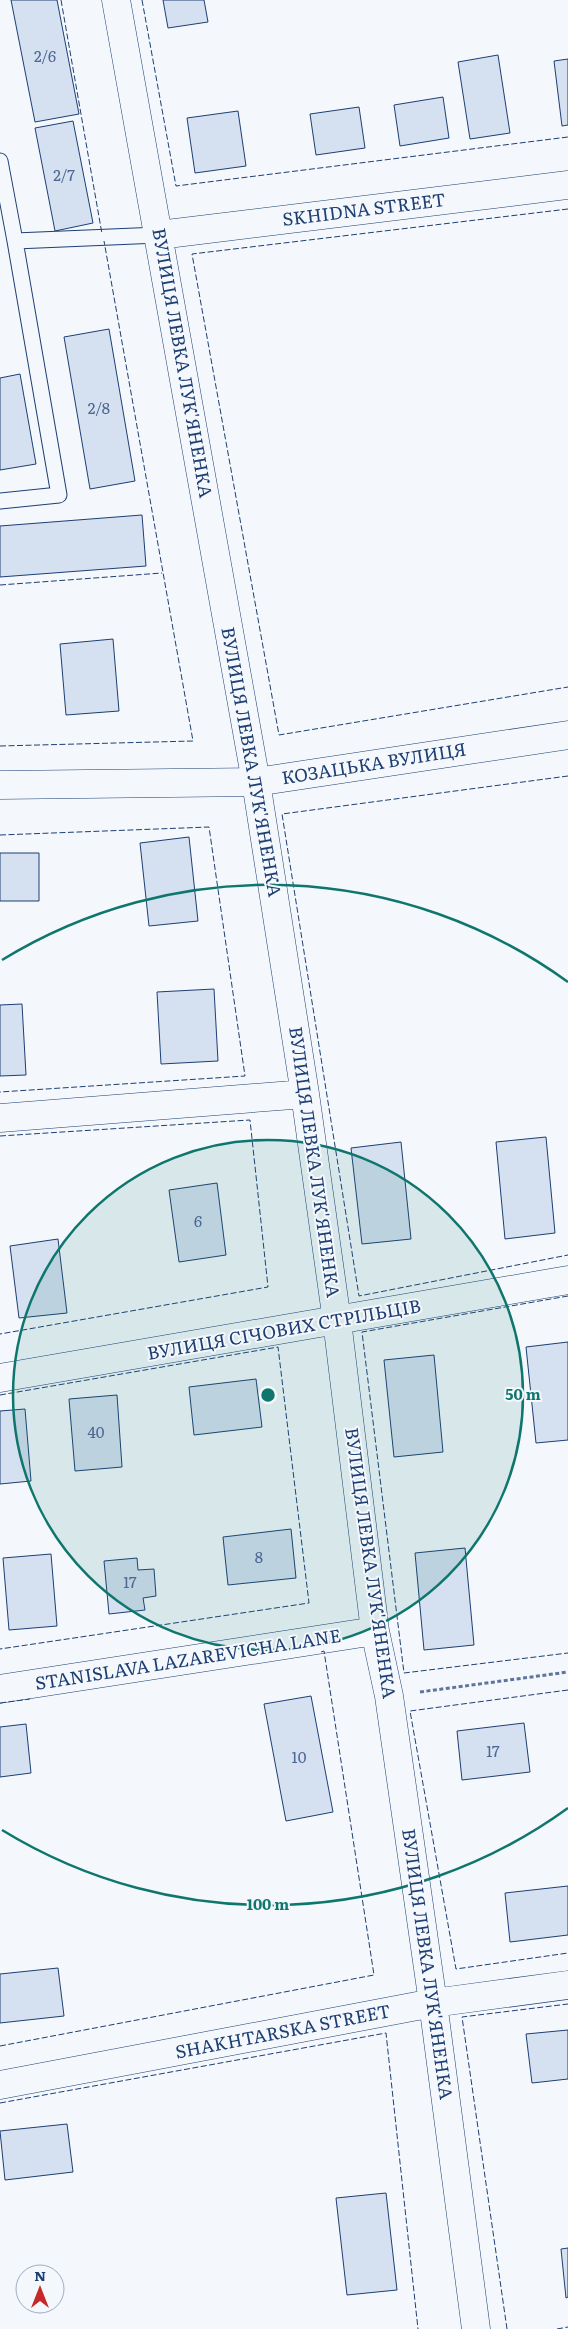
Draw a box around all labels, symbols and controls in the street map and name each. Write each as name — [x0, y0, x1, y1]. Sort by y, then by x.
house number: 2/6 — [34, 44, 56, 67]
house number: 2/7 — [53, 163, 75, 186]
street label: SKHIDNA STREET — [281, 185, 447, 232]
street label: ВУЛИЦЯ ЛЕВКА ЛУК'ЯНЕНКА — [146, 226, 221, 500]
house number: 2/8 — [88, 396, 110, 419]
street label: ВУЛИЦЯ ЛЕВКА ЛУК'ЯНЕНКА — [215, 625, 290, 899]
street label: КОЗАЦЬКА ВУЛИЦЯ — [280, 735, 468, 790]
street label: ВУЛИЦЯ ЛЕВКА ЛУК'ЯНЕНКА — [283, 1024, 348, 1299]
house number: 6 — [194, 1209, 202, 1232]
street label: ВУЛИЦЯ СІЧОВИХ СТРІЛЬЦІВ — [145, 1291, 423, 1366]
text: 50 m — [505, 1382, 541, 1405]
centre of rings — [259, 1386, 277, 1404]
house number: 40 — [88, 1420, 105, 1443]
street label: ВУЛИЦЯ ЛЕВКА ЛУК'ЯНЕНКА — [339, 1425, 404, 1700]
house number: 8 — [255, 1545, 263, 1568]
house number: 17 — [123, 1570, 137, 1593]
street label: STANISLAVA LAZAREVICHA LANE — [33, 1621, 343, 1696]
house number: 17 — [486, 1739, 500, 1762]
house number: 10 — [292, 1745, 307, 1768]
street label: ВУЛИЦЯ ЛЕВКА ЛУК'ЯНЕНКА — [396, 1826, 461, 2101]
text: 100 m — [247, 1892, 289, 1915]
street label: SHAKHTARSKA STREET — [173, 1996, 393, 2065]
north arrow — [15, 2264, 65, 2314]
text: N — [34, 2265, 46, 2285]

